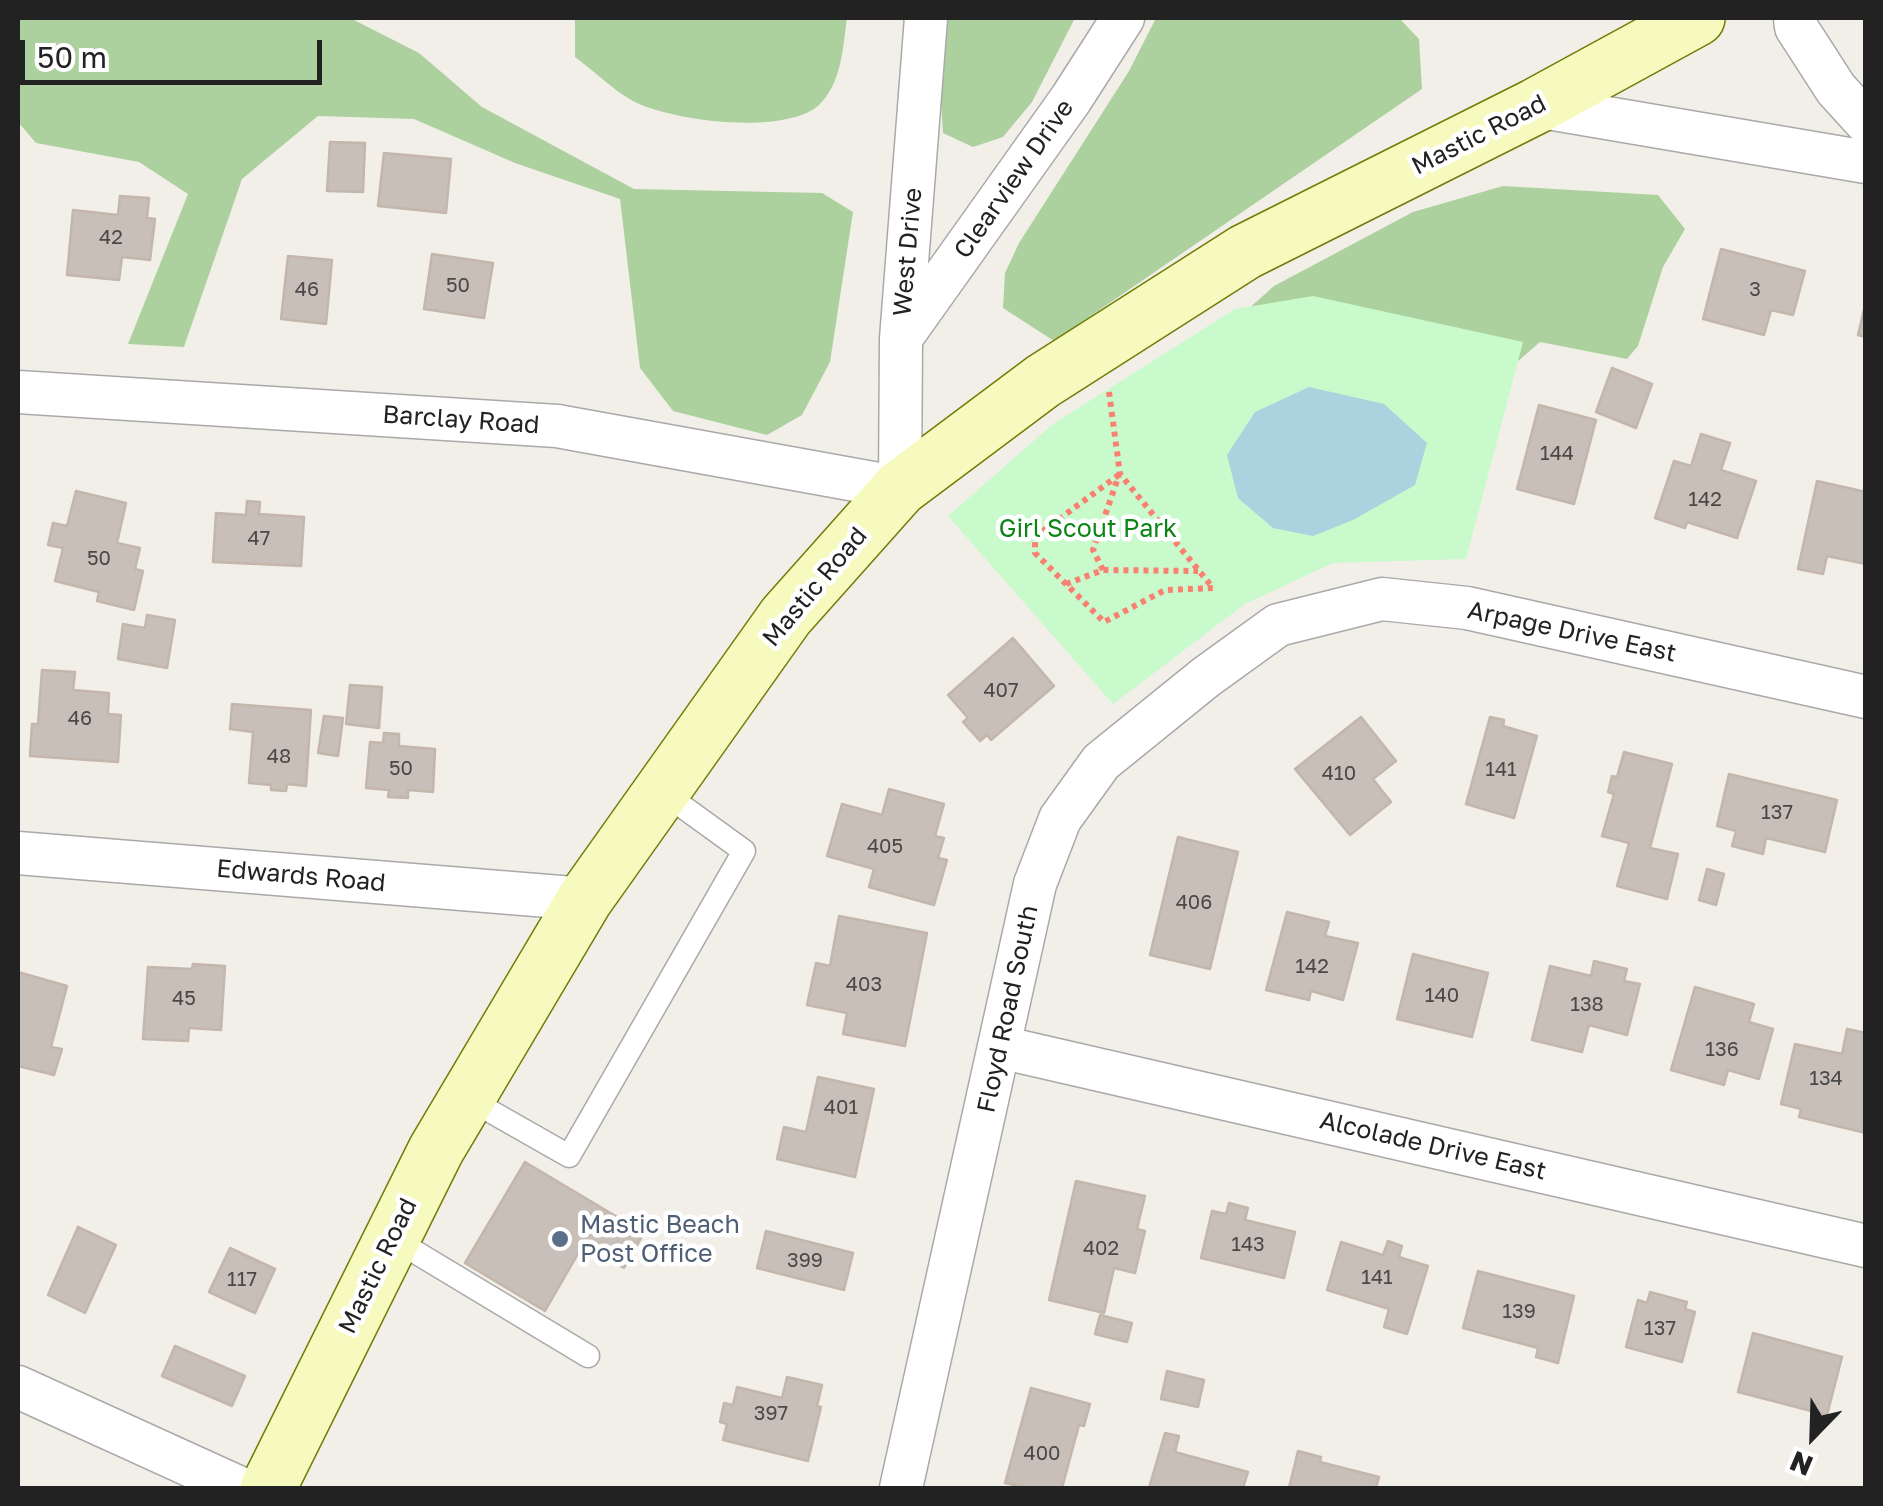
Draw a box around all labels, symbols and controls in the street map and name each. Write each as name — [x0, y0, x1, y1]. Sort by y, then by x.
scale bar — [25, 20, 328, 82]
text: 50 m — [37, 39, 107, 75]
street label: Mastic Road — [1407, 88, 1551, 182]
street label: Clearview Drive — [948, 94, 1080, 264]
street label: West Drive — [887, 186, 929, 318]
house number: 42 — [99, 226, 123, 250]
house number: 50 — [446, 274, 470, 298]
house number: 46 — [295, 278, 319, 302]
house number: 3 — [1749, 278, 1761, 302]
street label: Barclay Road — [382, 400, 540, 440]
house number: 144 — [1540, 442, 1574, 466]
house number: 142 — [1688, 488, 1722, 512]
park label: Girl Scout Park — [999, 514, 1177, 544]
street label: Mastic Road — [756, 521, 874, 653]
house number: 47 — [248, 527, 270, 551]
house number: 50 — [87, 547, 111, 571]
street label: Arpage Drive East — [1465, 595, 1679, 669]
house number: 407 — [983, 679, 1019, 703]
house number: 46 — [68, 707, 92, 731]
house number: 48 — [267, 745, 291, 769]
house number: 50 — [389, 757, 413, 781]
house number: 141 — [1485, 758, 1517, 782]
house number: 410 — [1322, 762, 1356, 786]
house number: 137 — [1761, 801, 1793, 825]
house number: 405 — [867, 835, 903, 859]
street label: Edwards Road — [215, 854, 387, 898]
house number: 406 — [1176, 891, 1212, 915]
street label: Floyd Road South — [971, 903, 1045, 1115]
house number: 142 — [1295, 955, 1329, 979]
house number: 403 — [846, 973, 882, 997]
house number: 140 — [1425, 984, 1459, 1008]
house number: 45 — [172, 987, 196, 1011]
house number: 138 — [1570, 993, 1604, 1017]
house number: 136 — [1705, 1038, 1739, 1062]
house number: 134 — [1809, 1067, 1843, 1091]
house number: 401 — [824, 1096, 858, 1120]
street label: Alcolade Drive East — [1317, 1105, 1549, 1187]
street label: Mastic Road — [332, 1193, 424, 1339]
place label: Mastic Beach Post Office — [580, 1210, 740, 1269]
marker: Mastic Beach Post Office — [549, 1228, 571, 1250]
house number: 143 — [1231, 1233, 1265, 1257]
house number: 402 — [1083, 1237, 1119, 1261]
house number: 399 — [787, 1249, 823, 1273]
house number: 141 — [1361, 1266, 1393, 1290]
house number: 117 — [227, 1268, 257, 1292]
house number: 139 — [1502, 1300, 1536, 1324]
house number: 137 — [1644, 1317, 1676, 1341]
north arrow — [1763, 1386, 1863, 1486]
house number: 397 — [754, 1402, 788, 1426]
house number: 400 — [1024, 1442, 1060, 1466]
text: N — [1785, 1445, 1817, 1483]

